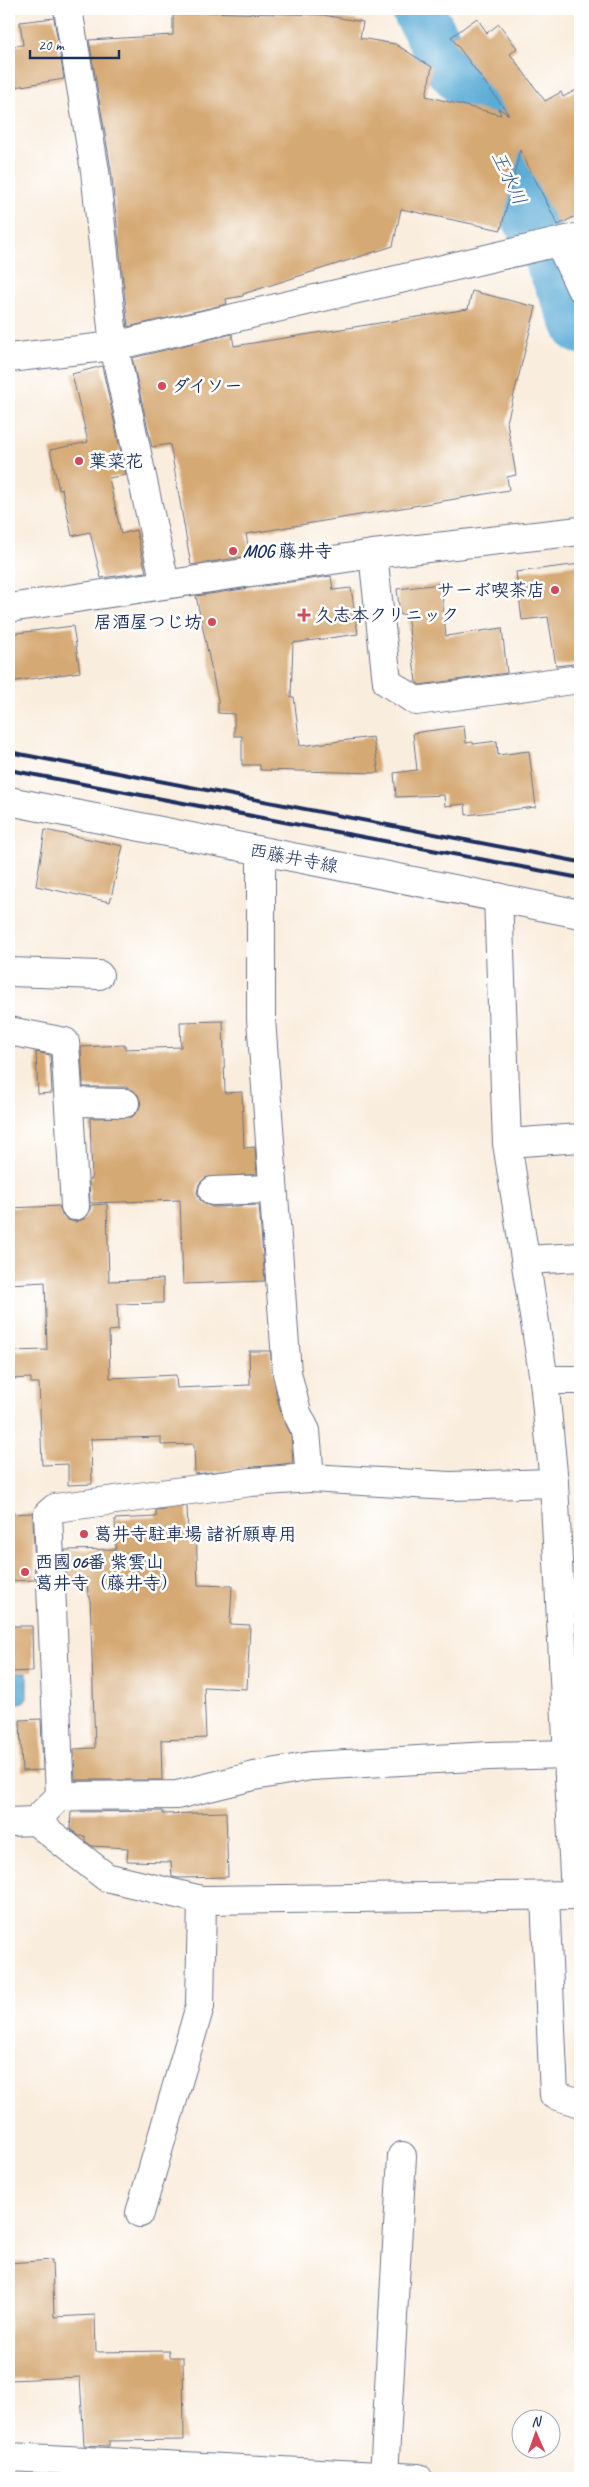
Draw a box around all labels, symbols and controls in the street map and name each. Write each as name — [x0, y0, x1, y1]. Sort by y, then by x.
scale bar — [30, 28, 119, 60]
text: 20 m — [38, 36, 65, 55]
water label: 王水川 — [486, 147, 532, 209]
place label: ダイソー — [172, 375, 242, 397]
marker: ダイソー — [156, 380, 168, 392]
place label: 葉菜花 — [89, 450, 143, 472]
marker: 葉菜花 — [73, 455, 85, 467]
place label: MOG 藤井寺 — [243, 540, 333, 562]
marker: MOG 藤井寺 — [227, 545, 239, 557]
place label: サーボ喫茶店 — [437, 579, 545, 601]
marker: サーボ喫茶店 — [549, 584, 561, 596]
place label: 久志本クリニック — [315, 604, 459, 626]
marker: 久志本クリニック — [297, 608, 311, 622]
place label: 居酒屋つじ坊 — [94, 611, 202, 633]
marker: 居酒屋つじ坊 — [206, 616, 218, 628]
street label: 西藤井寺線 — [248, 839, 340, 877]
place label: 葛井寺駐車場 諸祈願専用 — [94, 1523, 296, 1545]
marker: 葛井寺駐車場 諸祈願専用 — [78, 1528, 90, 1540]
place label: 西國06番 紫雲山 葛井寺（藤井寺） — [35, 1551, 179, 1594]
marker: 西國06番 紫雲山 葛井寺（藤井寺） — [19, 1566, 31, 1578]
north arrow — [512, 2410, 562, 2460]
text: N — [531, 2413, 543, 2430]

